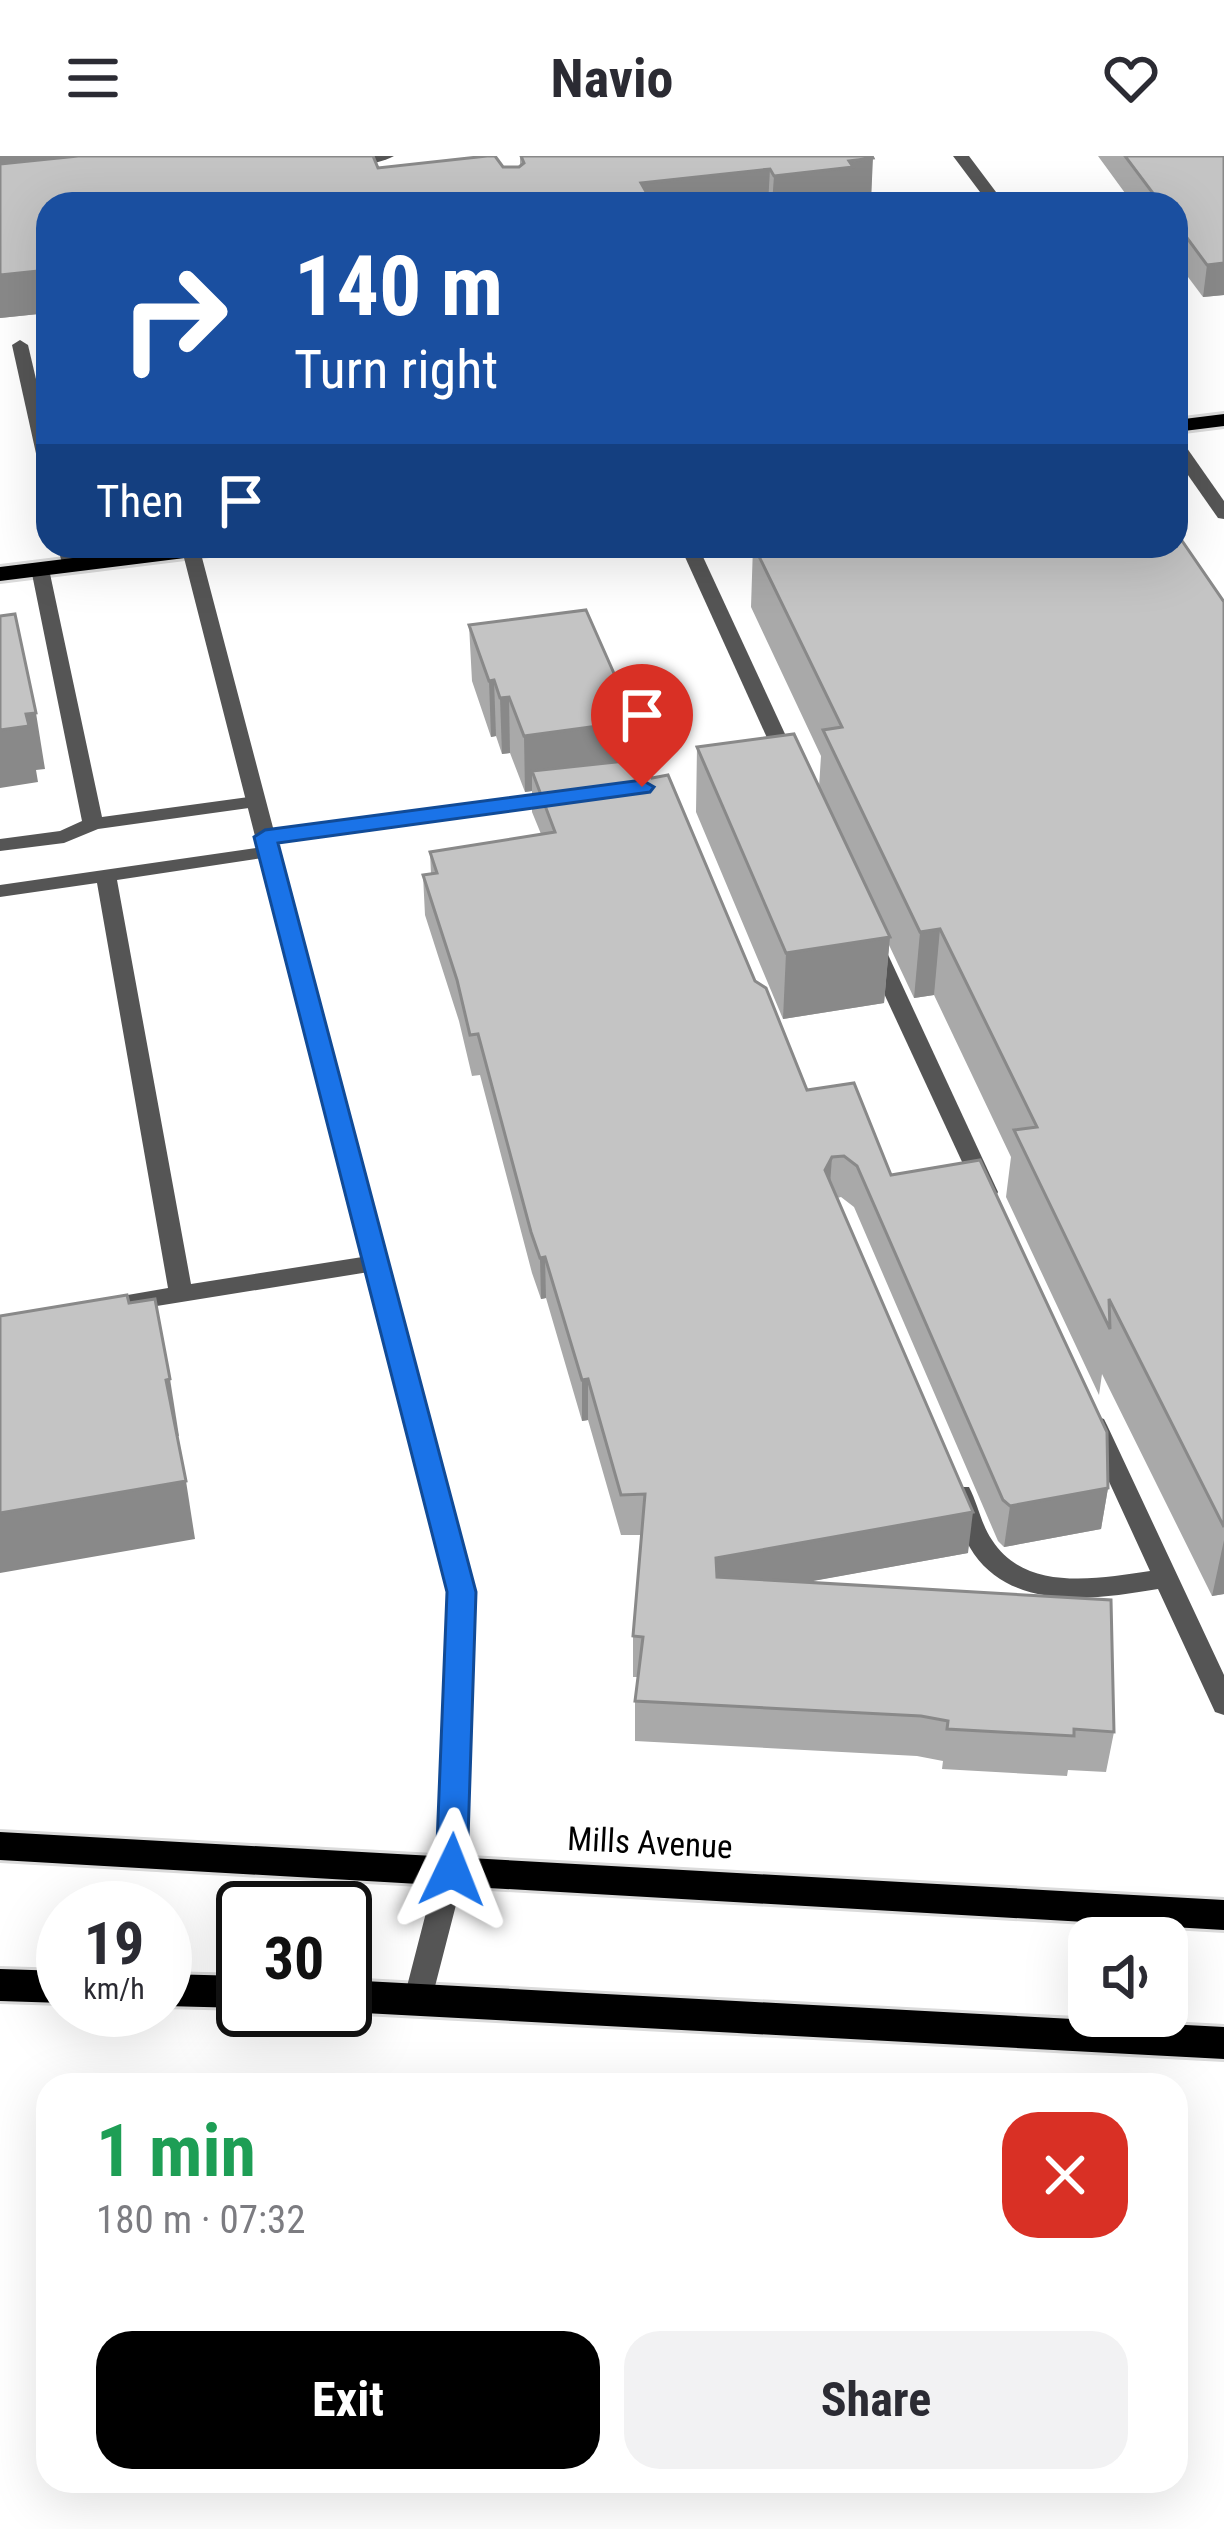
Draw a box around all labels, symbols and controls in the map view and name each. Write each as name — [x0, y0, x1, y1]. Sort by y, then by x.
icon: menu — [60, 45, 126, 111]
icon: heart — [1098, 45, 1164, 111]
text: Navio — [551, 47, 673, 110]
text: 140 m — [294, 237, 503, 336]
icon: right — [96, 240, 252, 396]
text: Turn right — [294, 338, 498, 401]
icon: arrive — [208, 468, 274, 534]
text: Then — [96, 475, 184, 528]
pin — [591, 664, 693, 787]
icon: arrive — [609, 682, 675, 748]
position arrow — [389, 1807, 515, 1933]
street label: Mills Avenue — [566, 1819, 734, 1866]
speed limit sign: 30 — [216, 1881, 372, 2037]
text: 19 — [84, 1908, 144, 1979]
map controls — [1068, 1917, 1188, 2037]
button: sound — [1068, 1917, 1188, 2037]
text: km/h — [83, 1971, 145, 2006]
text: 1 min — [96, 2109, 256, 2194]
button: close — [1002, 2112, 1128, 2238]
text: 180 m · 07:32 — [96, 2197, 306, 2243]
button: Exit — [96, 2331, 600, 2469]
button: Share — [624, 2331, 1128, 2469]

